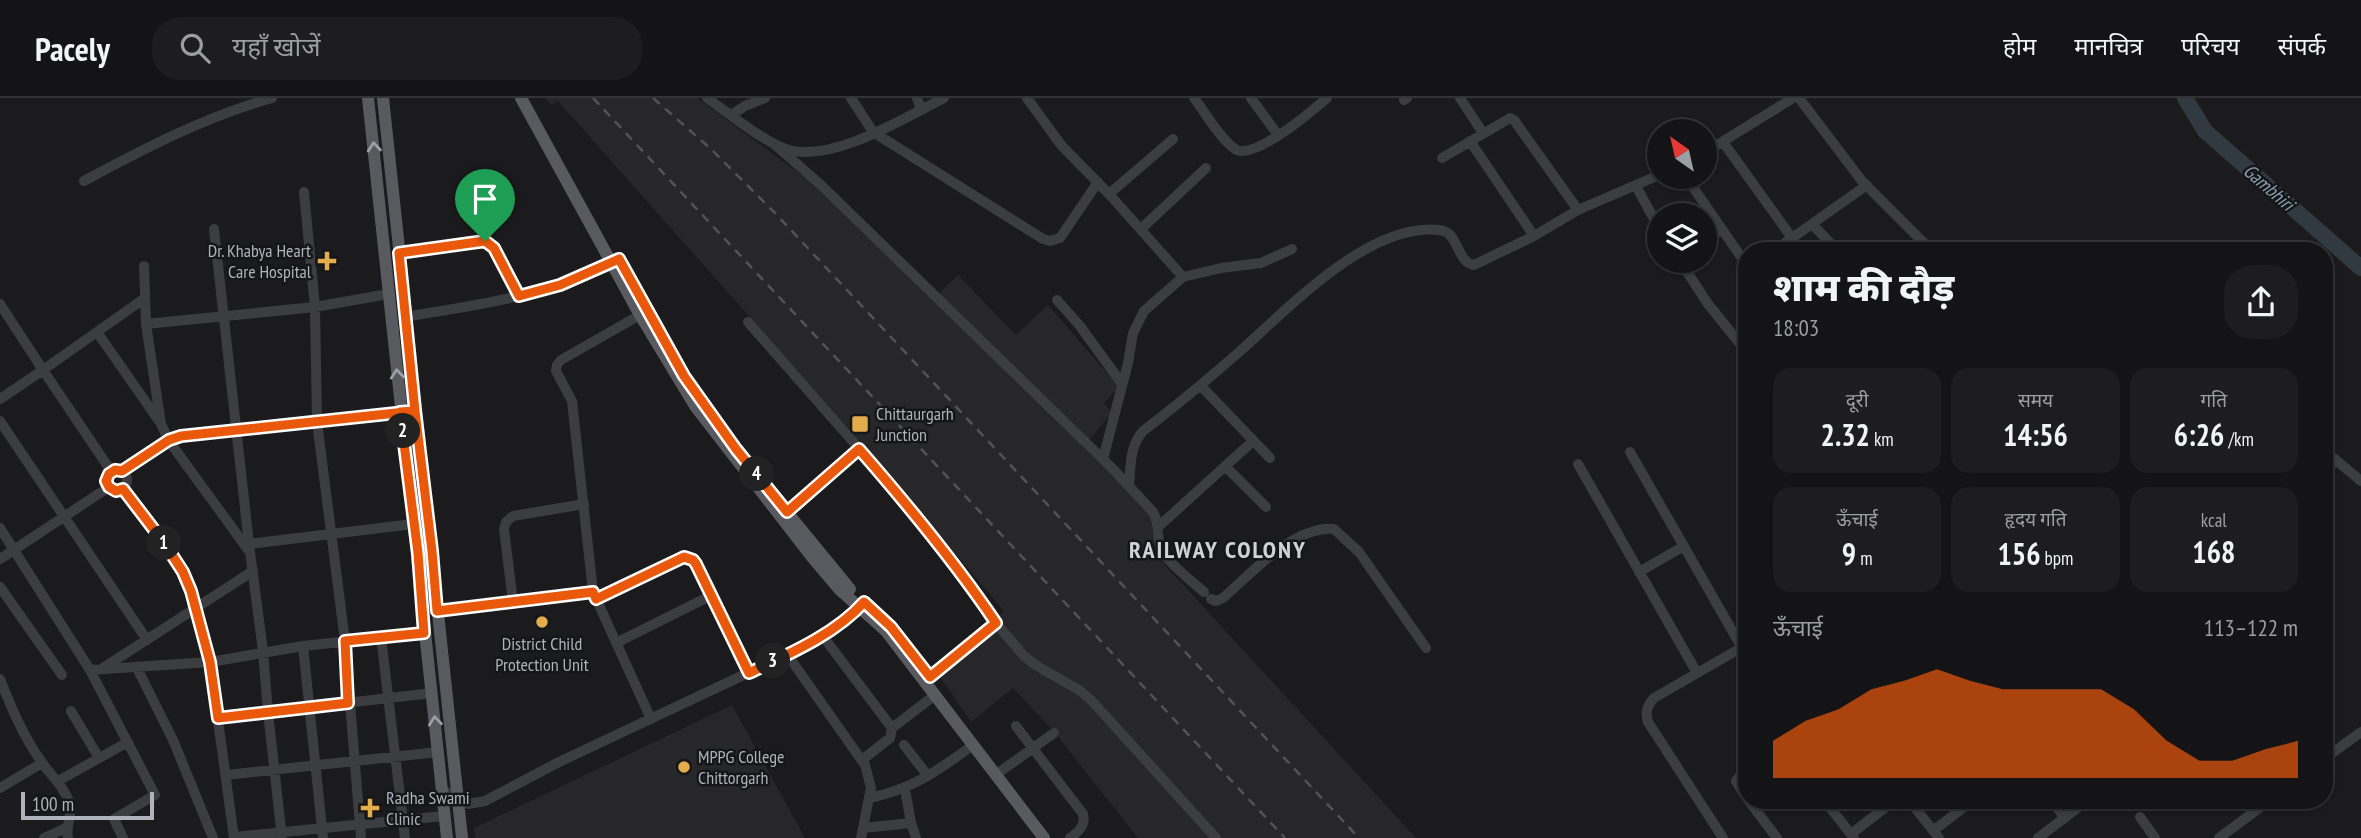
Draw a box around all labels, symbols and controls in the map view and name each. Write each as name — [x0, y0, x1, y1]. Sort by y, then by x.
search box — [152, 17, 642, 80]
text: Pacely — [35, 27, 110, 70]
icon: search — [176, 29, 214, 67]
text: यहाँ खोजें — [232, 30, 321, 63]
text: होम — [2003, 31, 2036, 62]
text: मानचित्र — [2074, 31, 2143, 62]
text: परिचय — [2181, 31, 2240, 62]
text: संपर्क — [2278, 31, 2326, 62]
north arrow — [1647, 119, 1717, 189]
map controls — [1647, 119, 1717, 273]
one-way arrow — [367, 141, 382, 152]
water label: Gambhiri — [2239, 158, 2301, 217]
pin — [455, 169, 515, 241]
icon: arrive — [466, 180, 504, 218]
button: layers — [1647, 203, 1717, 273]
place label: Dr. Khabya Heart Care Hospital — [208, 239, 312, 283]
marker: Dr. Khabya Heart Care Hospital — [317, 251, 337, 271]
text: शाम की दौड़ — [1773, 262, 1954, 311]
button: share — [2224, 265, 2298, 339]
text: 18:03 — [1773, 313, 1819, 342]
one-way arrow — [390, 368, 405, 379]
text: दूरी — [1846, 388, 1869, 412]
text: समय — [2018, 388, 2053, 412]
text: गति — [2201, 388, 2227, 412]
place label: Chittaurgarh Junction — [875, 402, 954, 446]
pin: 2 — [386, 414, 420, 448]
marker: Chittaurgarh Junction — [850, 414, 870, 434]
text: 2.32 — [1821, 415, 1870, 454]
text: 14:56 — [2003, 415, 2068, 454]
text: 6:26 — [2174, 415, 2224, 454]
text: 2 — [398, 418, 407, 442]
text: km — [1870, 427, 1894, 451]
text: /km — [2224, 427, 2254, 451]
pin: 4 — [740, 456, 774, 492]
text: 4 — [752, 461, 761, 485]
text: ऊँचाई — [1837, 507, 1878, 531]
text: हृदय गति — [2004, 507, 2067, 531]
text: kcal — [2201, 508, 2227, 532]
pin: 1 — [146, 526, 182, 560]
text: 1 — [159, 530, 168, 554]
text: 168 — [2192, 532, 2235, 571]
district label: RAILWAY COLONY — [1129, 534, 1307, 565]
text: 9 — [1842, 534, 1856, 573]
text: 156 — [1998, 534, 2041, 573]
text: m — [1856, 546, 1873, 570]
text: bpm — [2041, 546, 2073, 570]
text: ऊँचाई — [1773, 613, 1823, 642]
text: 113–122 m — [2204, 613, 2298, 642]
marker: District Child Protection Unit — [534, 614, 550, 630]
place label: District Child Protection Unit — [495, 632, 589, 676]
pin: 3 — [756, 644, 790, 678]
text: 3 — [768, 648, 777, 672]
one-way arrow — [427, 716, 442, 727]
place label: MPPG College Chittorgarh — [698, 745, 785, 789]
marker: MPPG College Chittorgarh — [676, 759, 692, 775]
place label: Radha Swami Clinic — [386, 786, 470, 830]
scale bar — [21, 789, 154, 821]
text: 100 m — [32, 792, 74, 816]
marker: Radha Swami Clinic — [360, 798, 380, 818]

